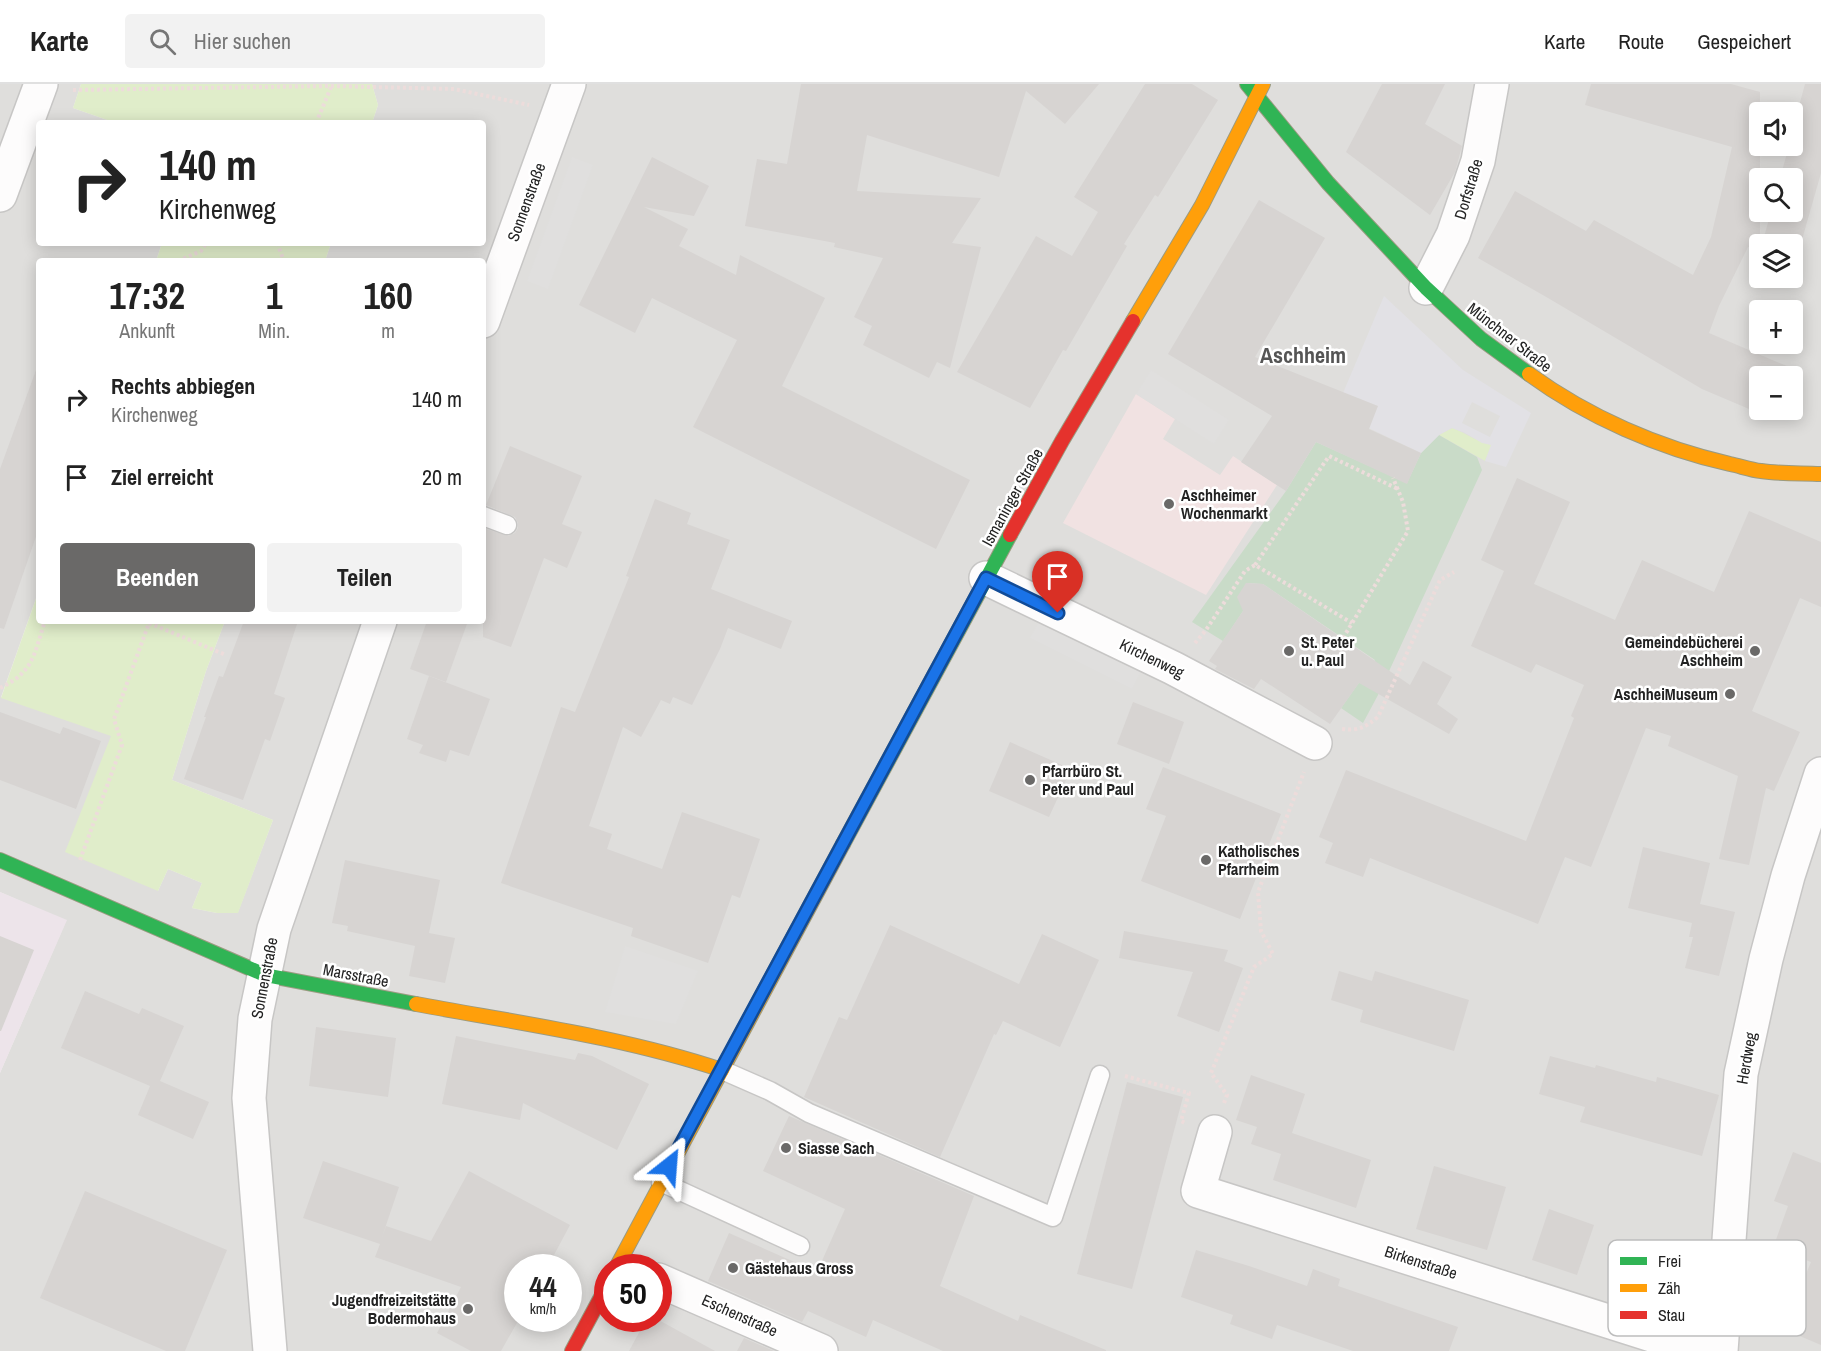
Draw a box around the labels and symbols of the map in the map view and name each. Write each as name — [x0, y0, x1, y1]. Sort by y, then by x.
street label: Dorfstraße — [1448, 156, 1488, 222]
street label: Sonnenstraße — [502, 160, 550, 244]
street label: Münchner Straße — [1463, 297, 1557, 377]
district label: Aschheim — [1260, 340, 1346, 370]
street label: Ismaninger Straße — [976, 444, 1048, 550]
place label: Aschheimer Wochenmarkt — [1181, 484, 1268, 524]
marker: Aschheimer Wochenmarkt — [1162, 497, 1176, 511]
pin — [1032, 551, 1083, 613]
place label: St. Peter u. Paul — [1301, 631, 1355, 671]
place label: Gemeindebücherei Aschheim — [1625, 631, 1743, 671]
street label: Kirchenweg — [1116, 633, 1189, 683]
marker: St. Peter u. Paul — [1282, 644, 1296, 658]
marker: Gemeindebücherei Aschheim — [1748, 644, 1762, 658]
place label: AschheiMuseum — [1614, 683, 1718, 705]
marker: AschheiMuseum — [1723, 687, 1737, 701]
place label: Pfarrbüro St. Peter und Paul — [1042, 760, 1134, 800]
marker: Pfarrbüro St. Peter und Paul — [1023, 773, 1037, 787]
place label: Katholisches Pfarrheim — [1218, 840, 1300, 880]
marker: Katholisches Pfarrheim — [1199, 853, 1213, 867]
street label: Sonnenstraße — [245, 935, 283, 1021]
street label: Marsstraße — [321, 958, 391, 992]
street label: Herdweg — [1731, 1030, 1762, 1086]
position arrow — [637, 1134, 701, 1198]
place label: Siasse Sach — [798, 1137, 875, 1159]
marker: Siasse Sach — [779, 1141, 793, 1155]
street label: Birkenstraße — [1382, 1240, 1460, 1284]
legend — [1608, 1240, 1806, 1336]
text: Frei — [1658, 1250, 1681, 1272]
speed limit sign: 50 — [594, 1254, 672, 1332]
place label: Gästehaus Gross — [745, 1257, 854, 1279]
marker: Gästehaus Gross — [726, 1261, 740, 1275]
text: Zäh — [1658, 1277, 1681, 1299]
street label: Eschenstraße — [699, 1288, 781, 1342]
place label: Jugendfreizeitstätte Bodermohaus — [332, 1289, 456, 1329]
marker: Jugendfreizeitstätte Bodermohaus — [461, 1302, 475, 1316]
text: Stau — [1658, 1304, 1685, 1326]

